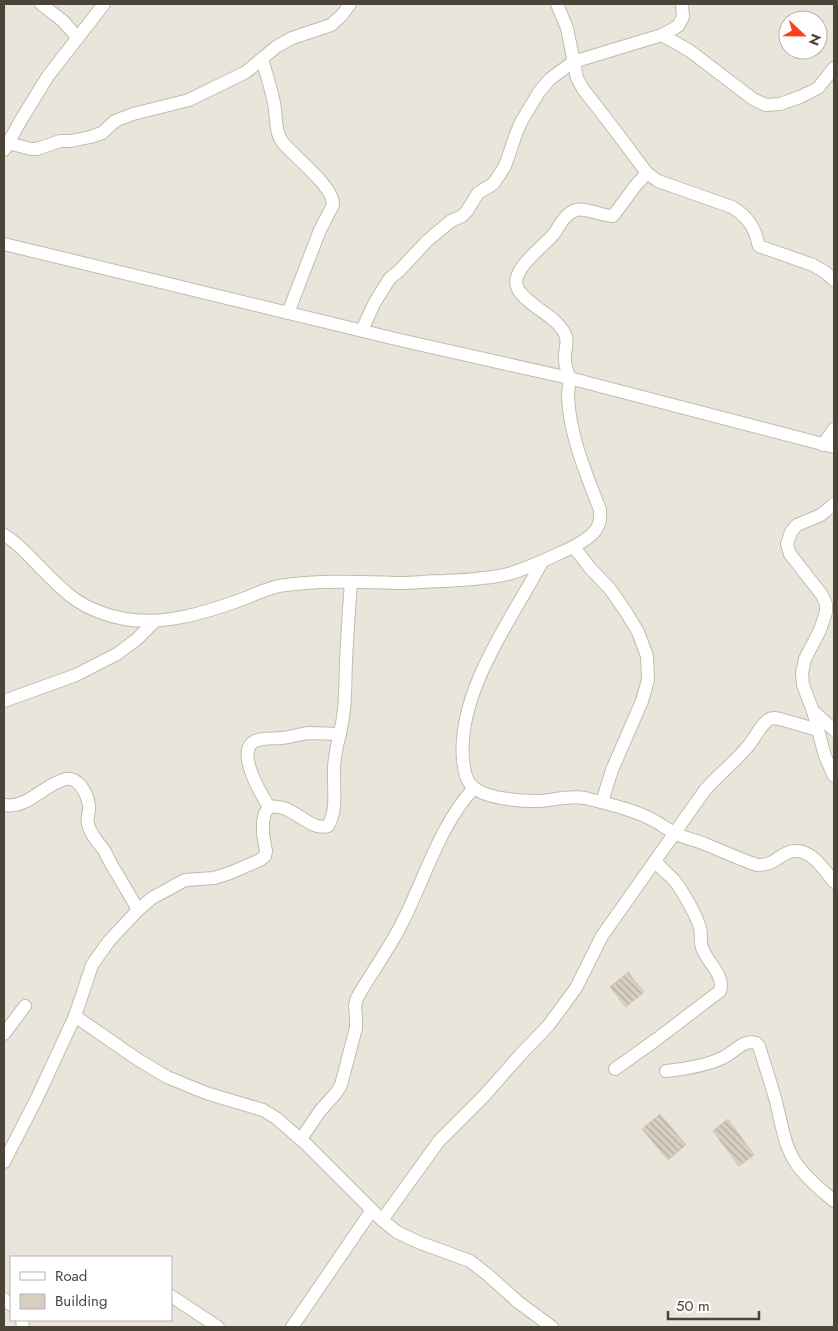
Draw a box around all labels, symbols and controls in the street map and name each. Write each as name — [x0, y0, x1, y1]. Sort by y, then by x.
north arrow — [778, 10, 828, 60]
text: N — [804, 31, 826, 49]
legend — [10, 1256, 172, 1321]
text: Road — [55, 1265, 87, 1287]
scale bar — [668, 1288, 759, 1320]
text: Building — [55, 1290, 107, 1312]
text: 50 m — [676, 1295, 710, 1317]

